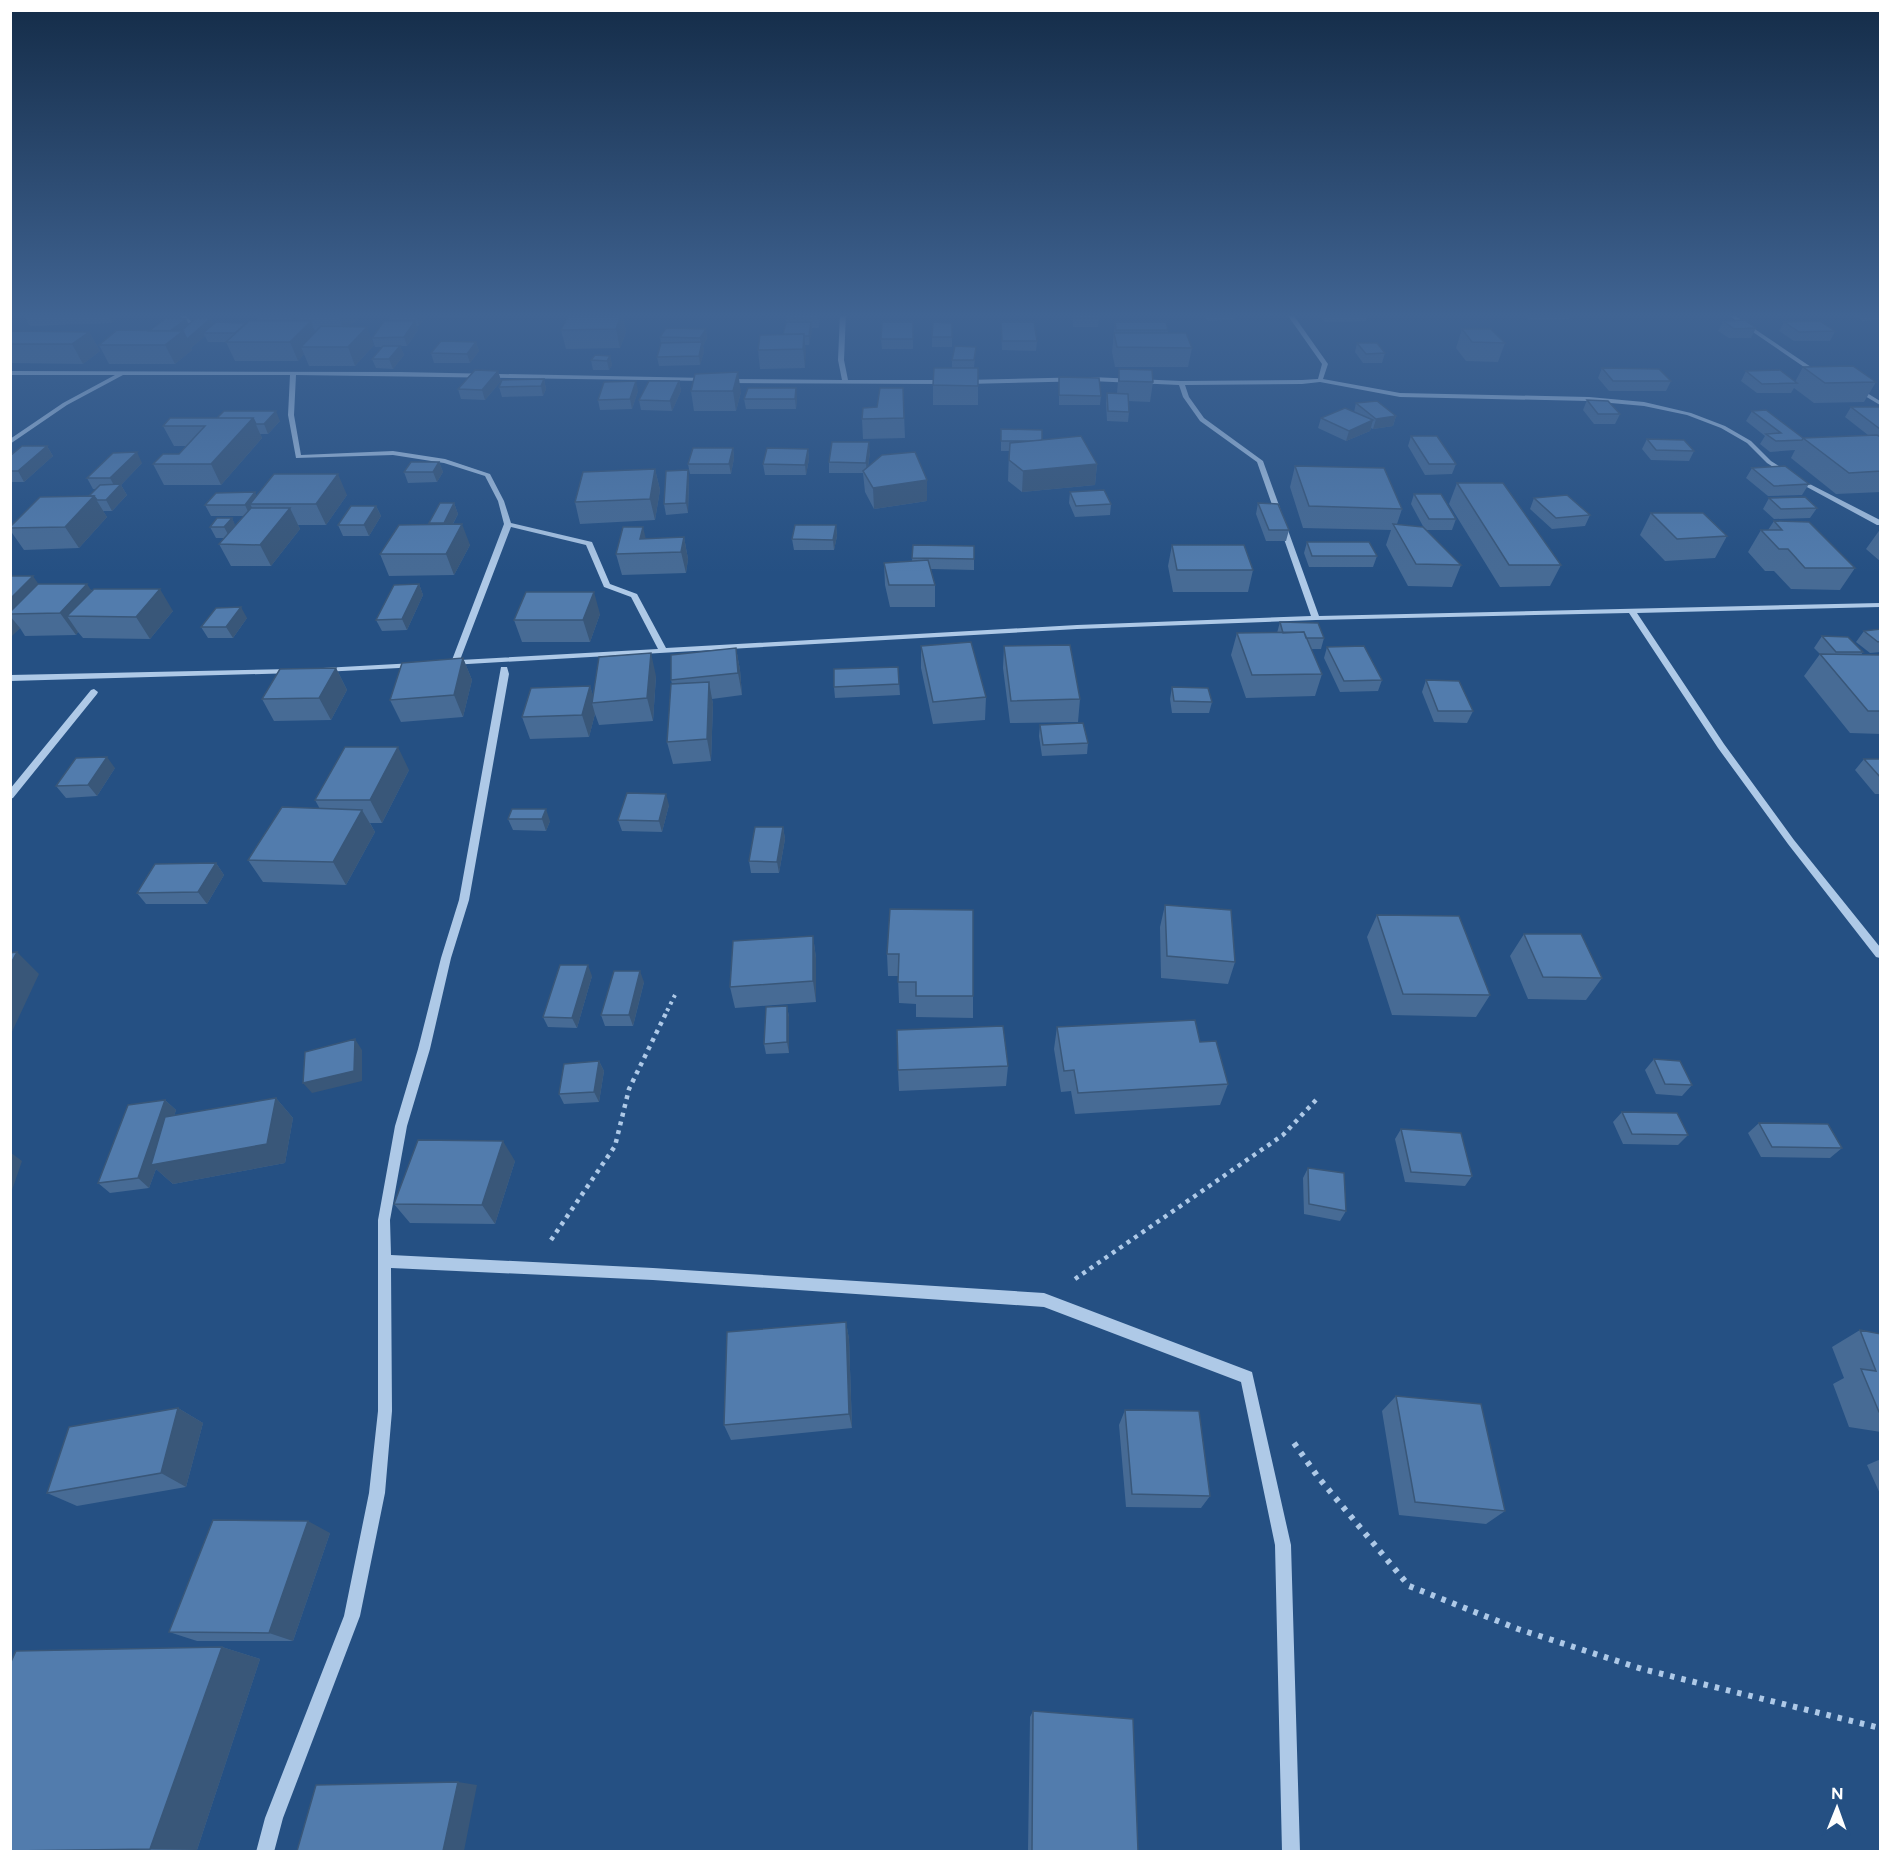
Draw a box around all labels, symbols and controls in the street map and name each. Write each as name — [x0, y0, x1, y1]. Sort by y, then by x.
north arrow — [1807, 1778, 1867, 1838]
text: N — [1831, 1784, 1844, 1803]

